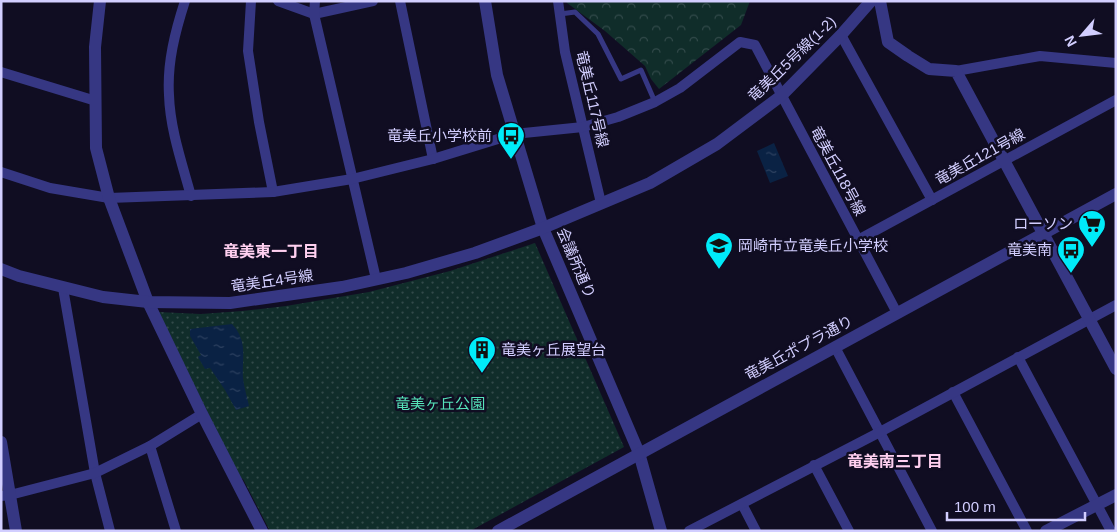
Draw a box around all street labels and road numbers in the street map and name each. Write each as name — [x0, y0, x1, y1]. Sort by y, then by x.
street label: 竜美丘5号線(1-2) — [744, 13, 839, 105]
street label: 竜美丘117号線 — [573, 49, 612, 149]
street label: 竜美丘118号線 — [808, 123, 869, 218]
street label: 竜美丘121号線 — [932, 125, 1028, 188]
street label: 会議所通り — [554, 225, 599, 301]
street label: 竜美丘4号線 — [229, 266, 314, 295]
street label: 竜美丘ポプラ通り — [742, 312, 856, 383]

